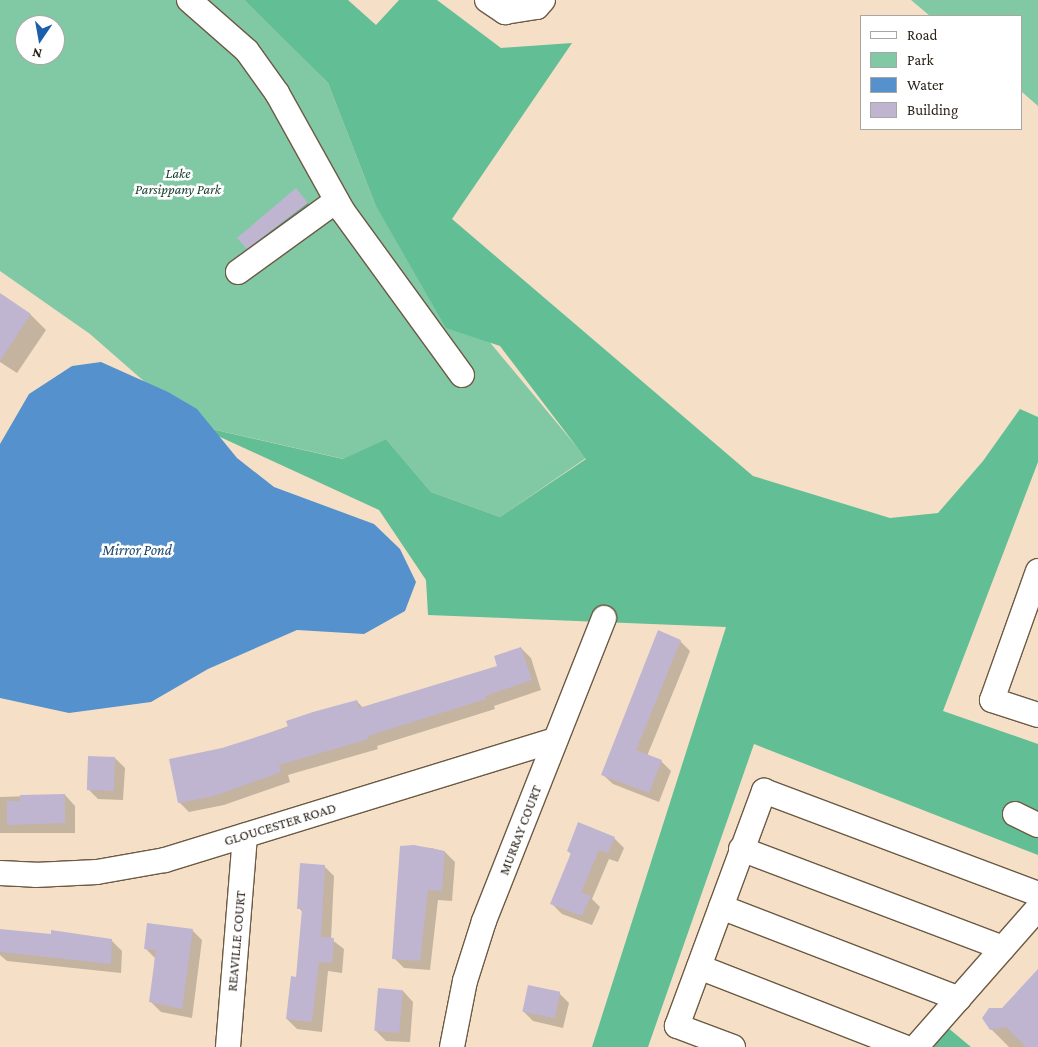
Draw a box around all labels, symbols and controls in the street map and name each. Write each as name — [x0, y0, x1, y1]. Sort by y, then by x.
north arrow — [15, 15, 65, 65]
legend — [860, 15, 1023, 130]
text: Road — [907, 27, 937, 43]
text: N — [31, 45, 43, 63]
text: Park — [907, 52, 934, 68]
text: Water — [907, 77, 944, 93]
text: Building — [907, 102, 958, 118]
park label: Lake Parsippany Park — [135, 165, 221, 198]
water label: Mirror Pond — [102, 542, 172, 560]
street label: MURRAY COURT — [495, 783, 545, 877]
street label: GLOUCESTER ROAD — [222, 799, 338, 849]
street label: REAVILLE COURT — [223, 890, 249, 992]

